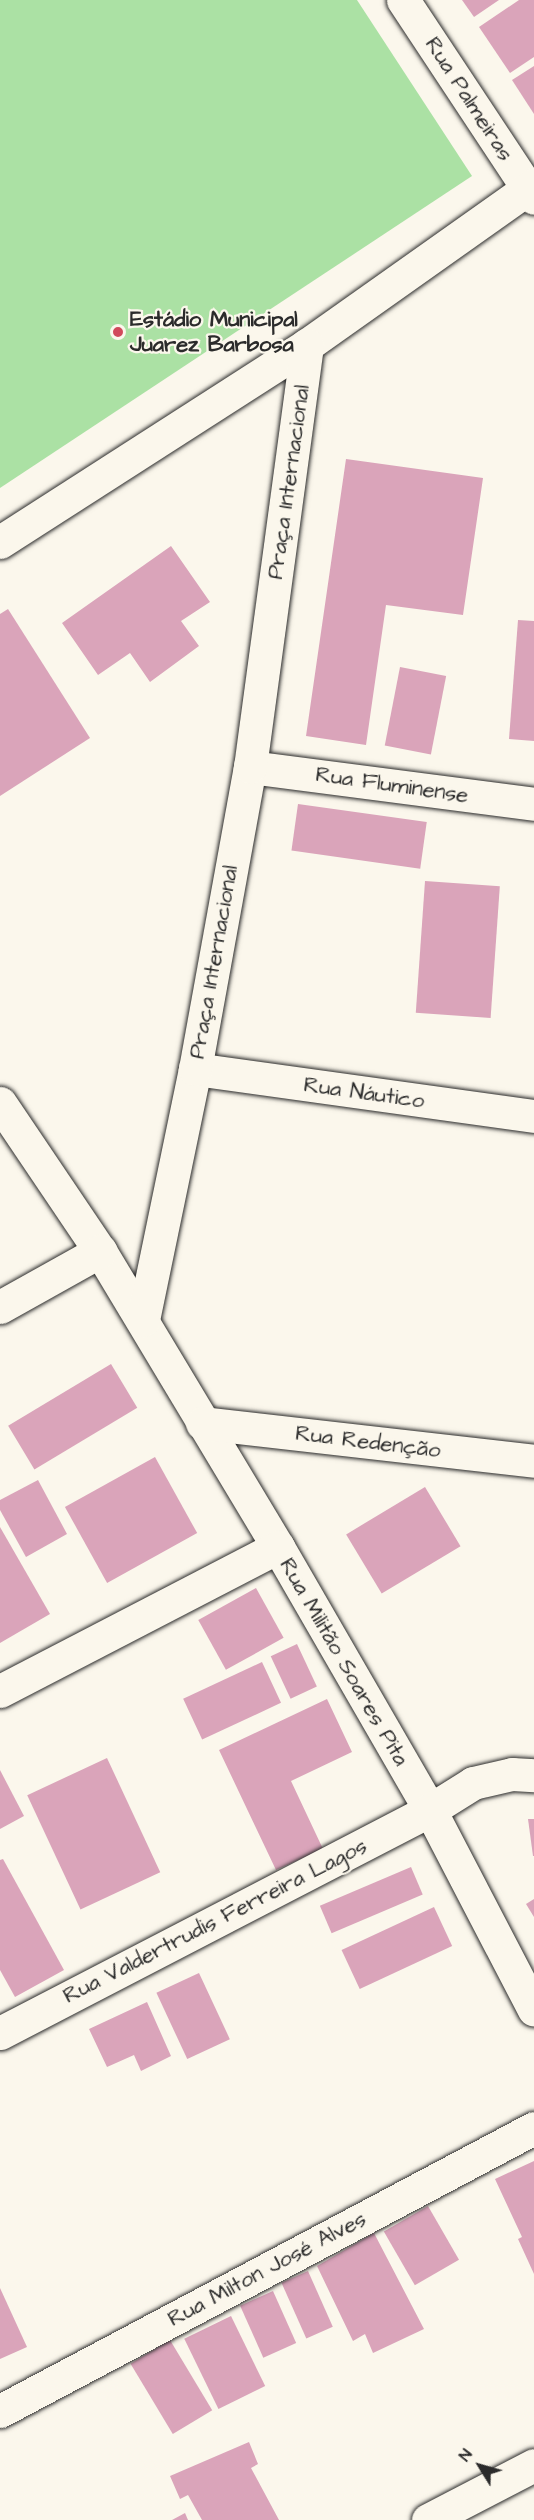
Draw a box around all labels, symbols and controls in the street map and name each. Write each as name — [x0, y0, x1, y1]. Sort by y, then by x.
street label: Rua Palmeiras — [419, 32, 519, 166]
place label: Estádio Municipal Juarez Barbosa — [130, 306, 298, 358]
marker: Estádio Municipal Juarez Barbosa — [111, 325, 125, 339]
street label: Praça Internacional — [262, 383, 316, 581]
street label: Rua Fluminense — [314, 761, 470, 809]
street label: Praça Internacional — [184, 863, 244, 1061]
street label: Rua Náutico — [302, 1071, 426, 1115]
street label: Rua Redenção — [294, 1420, 442, 1464]
street label: Rua Militão Soares Pita — [274, 1553, 414, 1771]
street label: Rua Valdertrudis Ferreira Lagos — [59, 1833, 371, 2009]
street label: Rua Milton José Alves — [163, 2206, 371, 2332]
north arrow — [450, 2436, 510, 2496]
text: N — [454, 2445, 477, 2466]

